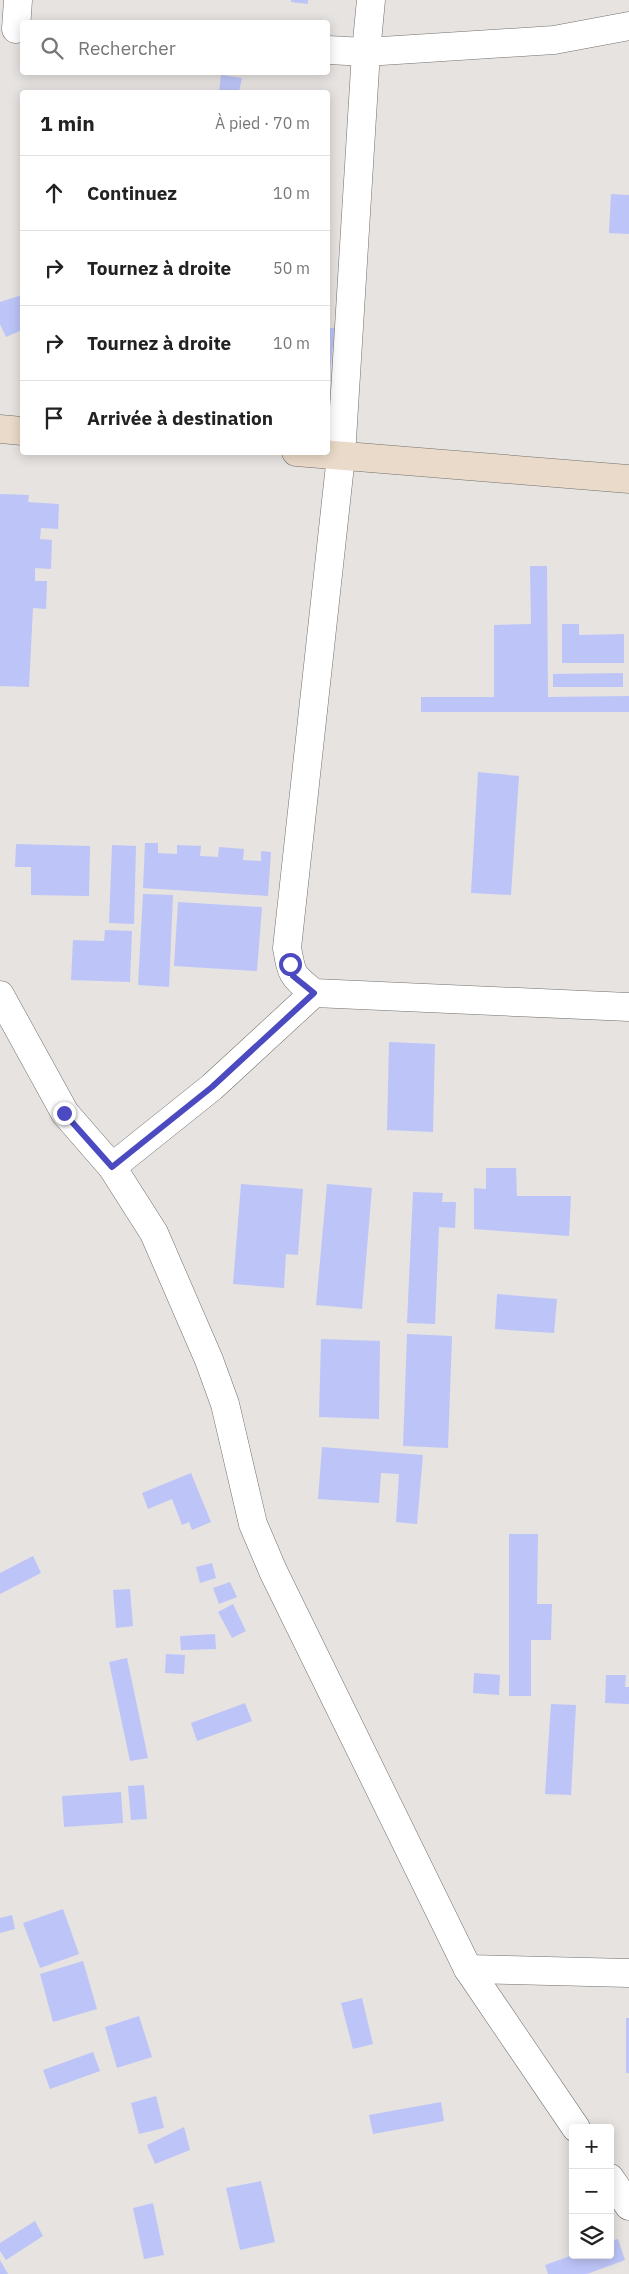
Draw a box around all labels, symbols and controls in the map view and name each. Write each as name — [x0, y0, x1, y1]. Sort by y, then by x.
search box — [20, 20, 330, 75]
icon: search — [38, 34, 66, 62]
text: Rechercher — [78, 36, 176, 60]
text: 1 min — [40, 109, 95, 137]
text: À pied · 70 m — [215, 113, 310, 133]
icon: ahead — [40, 179, 68, 207]
text: Continuez — [87, 181, 177, 205]
text: 10 m — [273, 183, 310, 203]
icon: right — [40, 254, 68, 282]
text: Tournez à droite — [87, 256, 231, 280]
text: 50 m — [273, 258, 310, 278]
icon: right — [40, 329, 68, 357]
text: Tournez à droite — [87, 331, 231, 355]
text: 10 m — [273, 333, 310, 353]
icon: arrive — [40, 404, 68, 432]
text: Arrivée à destination — [87, 406, 273, 430]
route start — [279, 953, 302, 976]
route end — [53, 1102, 76, 1125]
map controls — [569, 2124, 614, 2259]
button: + — [569, 2124, 614, 2169]
button: − — [569, 2169, 614, 2214]
button: layers — [569, 2214, 614, 2259]

